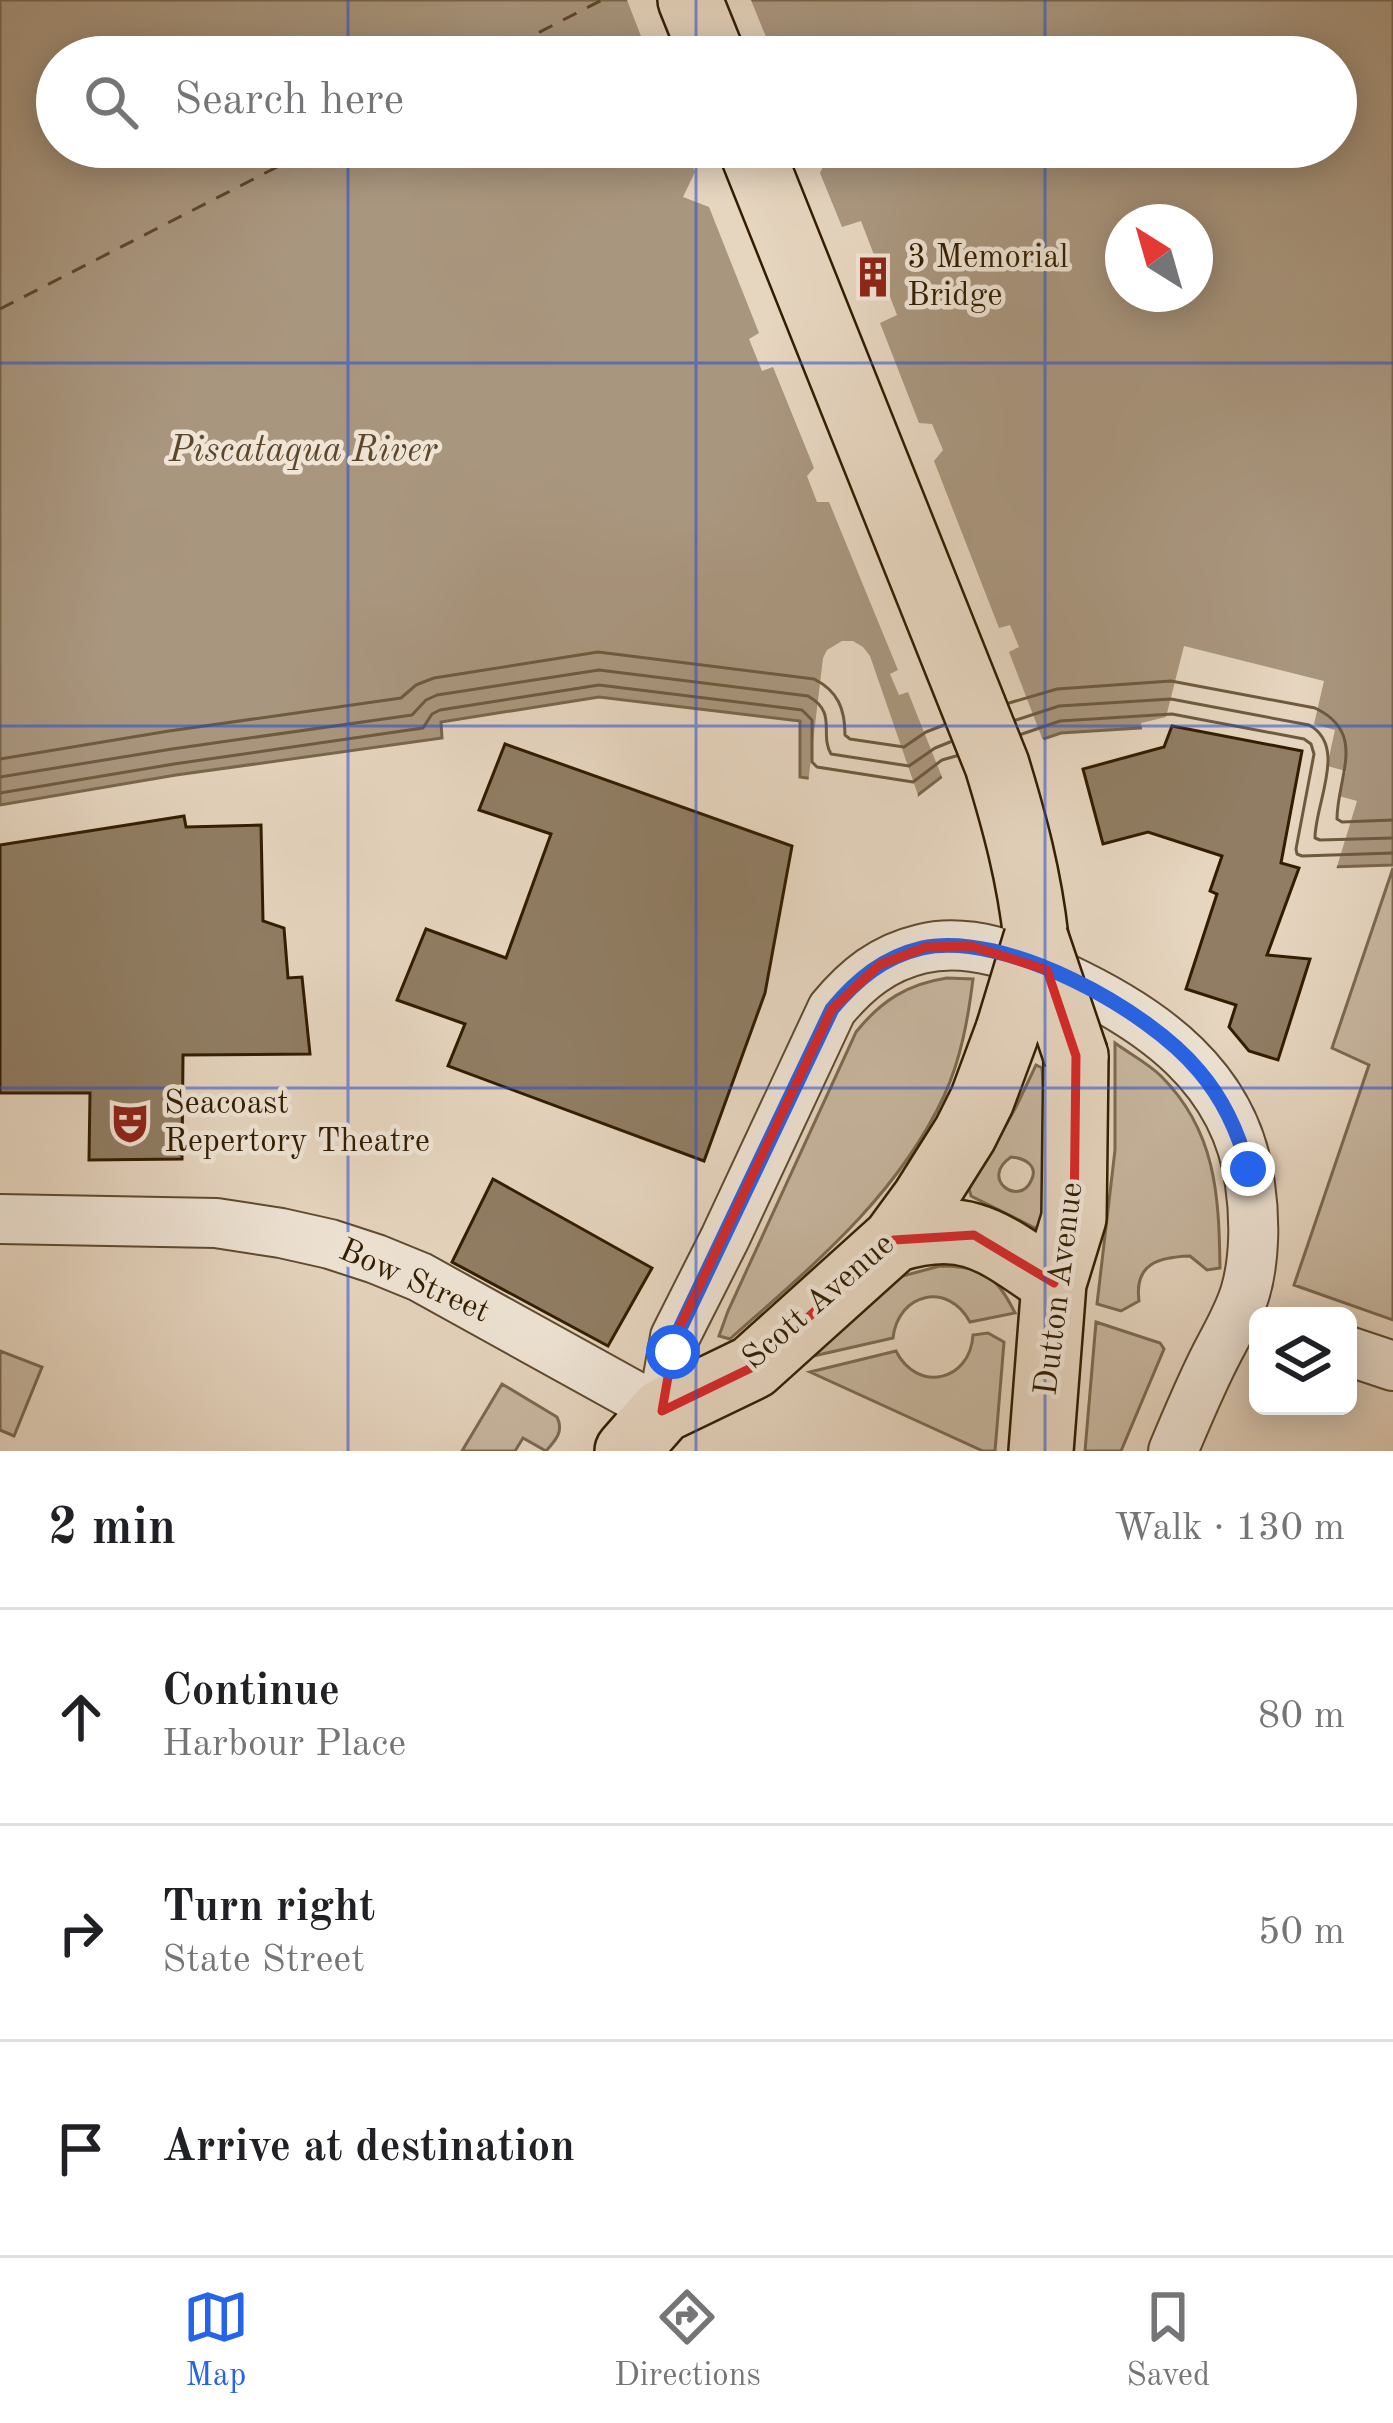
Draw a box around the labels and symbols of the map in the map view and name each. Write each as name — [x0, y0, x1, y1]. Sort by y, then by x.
north arrow — [1105, 204, 1213, 312]
place label: 3 Memorial Bridge — [907, 242, 1069, 313]
building icon: 3 Memorial Bridge — [850, 254, 896, 300]
water label: Piscataqua River — [168, 434, 439, 470]
place label: Seacoast Repertory Theatre — [164, 1088, 430, 1159]
theatre icon: Seacoast Repertory Theatre — [107, 1100, 153, 1146]
route end — [1221, 1142, 1275, 1196]
street label: Dutton Avenue — [1031, 1180, 1089, 1398]
street label: Scott Avenue — [737, 1228, 901, 1376]
street label: Bow Street — [334, 1234, 494, 1330]
route start — [646, 1325, 700, 1379]

